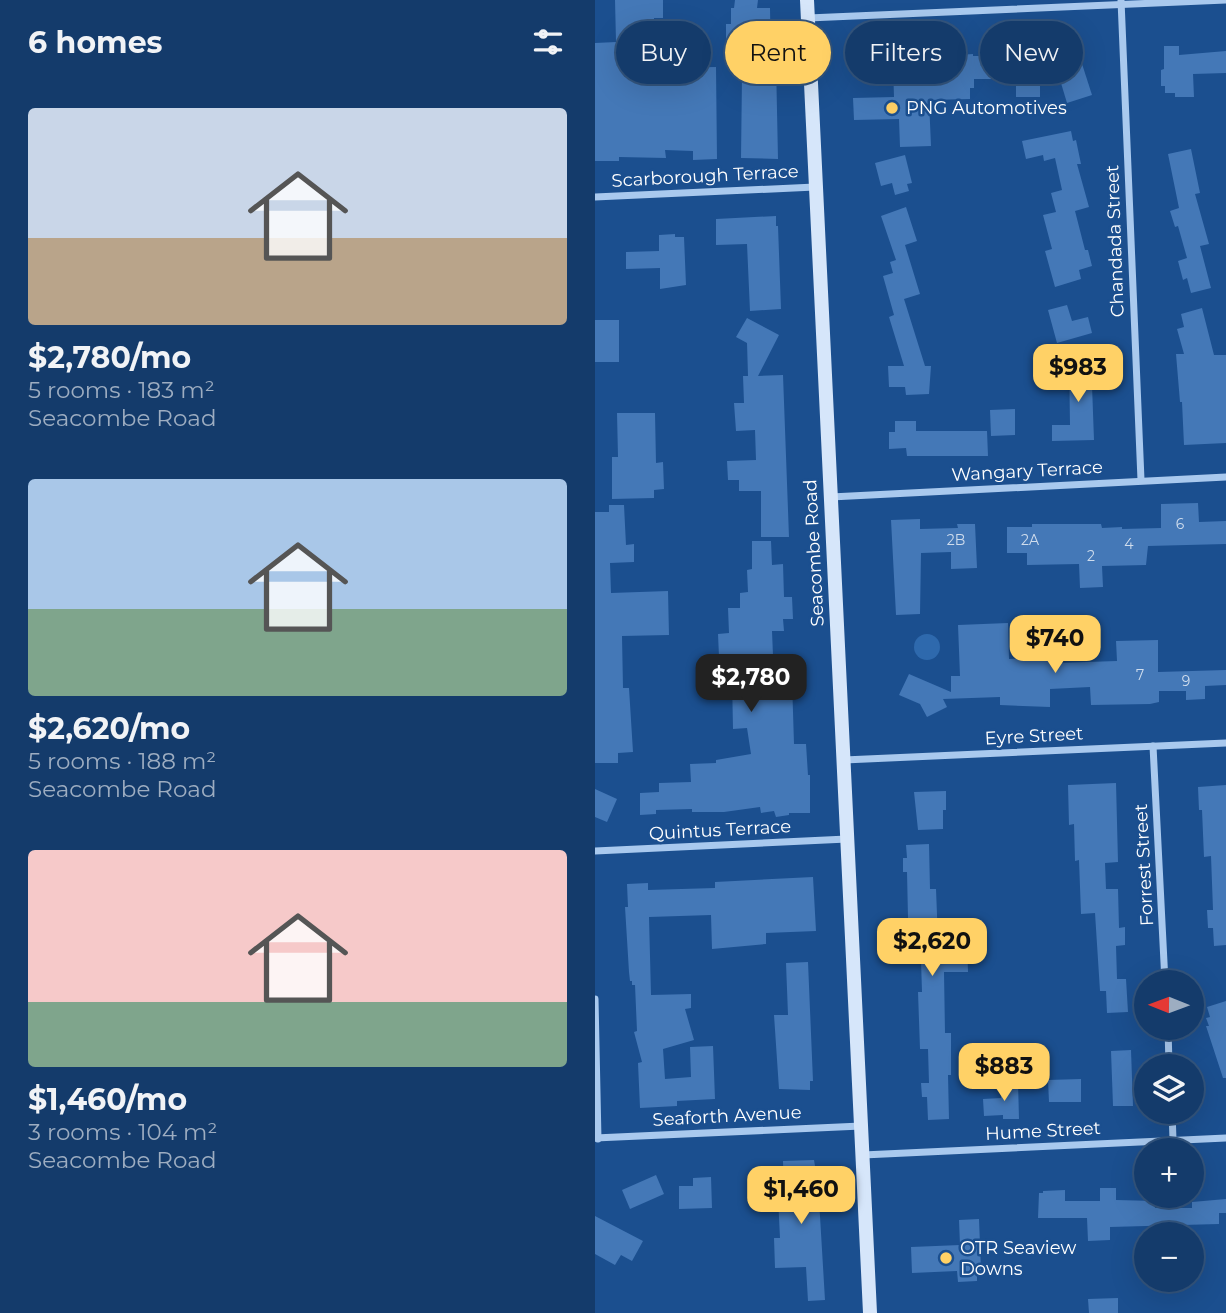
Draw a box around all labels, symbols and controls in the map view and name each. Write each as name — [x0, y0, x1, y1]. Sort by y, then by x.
chip: Buy — [616, 21, 711, 84]
chip: Rent — [725, 21, 831, 84]
chip: Filters — [845, 21, 966, 84]
chip: New — [980, 21, 1083, 84]
icon: filters — [529, 23, 567, 61]
text: 6 homes — [28, 24, 163, 61]
place label: PNG Automotives — [906, 97, 1067, 119]
marker: PNG Automotives — [884, 100, 900, 116]
icon: home — [235, 153, 361, 279]
street label: Scarborough Terrace — [611, 160, 799, 192]
street label: Chandada Street — [1101, 164, 1129, 318]
text: $2,780/mo — [28, 339, 191, 376]
pin: $983 — [1037, 344, 1119, 404]
text: $983 — [1049, 353, 1107, 381]
text: 5 rooms · 183 m² — [28, 376, 215, 404]
text: Seacombe Road — [28, 404, 216, 432]
street label: Wangary Terrace — [951, 456, 1103, 486]
street label: Seacombe Road — [799, 479, 829, 627]
house number: 6 — [1176, 515, 1185, 533]
icon: home — [235, 524, 361, 650]
house number: 2B — [947, 531, 965, 549]
house number: 2A — [1021, 531, 1040, 549]
house number: 4 — [1124, 535, 1134, 553]
house number: 2 — [1087, 547, 1095, 565]
pin: $740 — [1014, 616, 1096, 675]
text: $740 — [1026, 624, 1084, 652]
pin: $2,780 — [694, 654, 808, 714]
text: $2,780 — [712, 663, 790, 691]
house number: 7 — [1136, 666, 1144, 684]
house number: 9 — [1182, 672, 1190, 690]
text: $2,620/mo — [28, 710, 190, 747]
street label: Eyre Street — [984, 722, 1084, 750]
text: 5 rooms · 188 m² — [28, 747, 216, 775]
text: Seacombe Road — [28, 775, 216, 803]
street label: Forrest Street — [1130, 803, 1158, 927]
street label: Quintus Terrace — [648, 815, 792, 845]
icon: home — [235, 895, 361, 1021]
pin: $2,620 — [875, 918, 989, 978]
text: $2,620 — [893, 927, 971, 955]
north arrow — [1134, 970, 1204, 1040]
map controls — [1134, 970, 1204, 1292]
pin: $883 — [963, 1044, 1045, 1103]
text: $883 — [975, 1052, 1033, 1080]
button: layers — [1134, 1054, 1204, 1124]
text: $1,460/mo — [28, 1081, 187, 1118]
street label: Seaforth Avenue — [652, 1101, 802, 1131]
street label: Hume Street — [985, 1117, 1101, 1145]
text: 3 rooms · 104 m² — [28, 1118, 217, 1146]
button: + — [1134, 1138, 1204, 1208]
text: Seacombe Road — [28, 1146, 216, 1174]
pin: $1,460 — [744, 1166, 858, 1226]
text: $1,460 — [763, 1175, 839, 1203]
button: − — [1134, 1222, 1204, 1292]
place label: OTR Seaview Downs — [960, 1237, 1076, 1280]
marker: OTR Seaview Downs — [938, 1250, 954, 1266]

